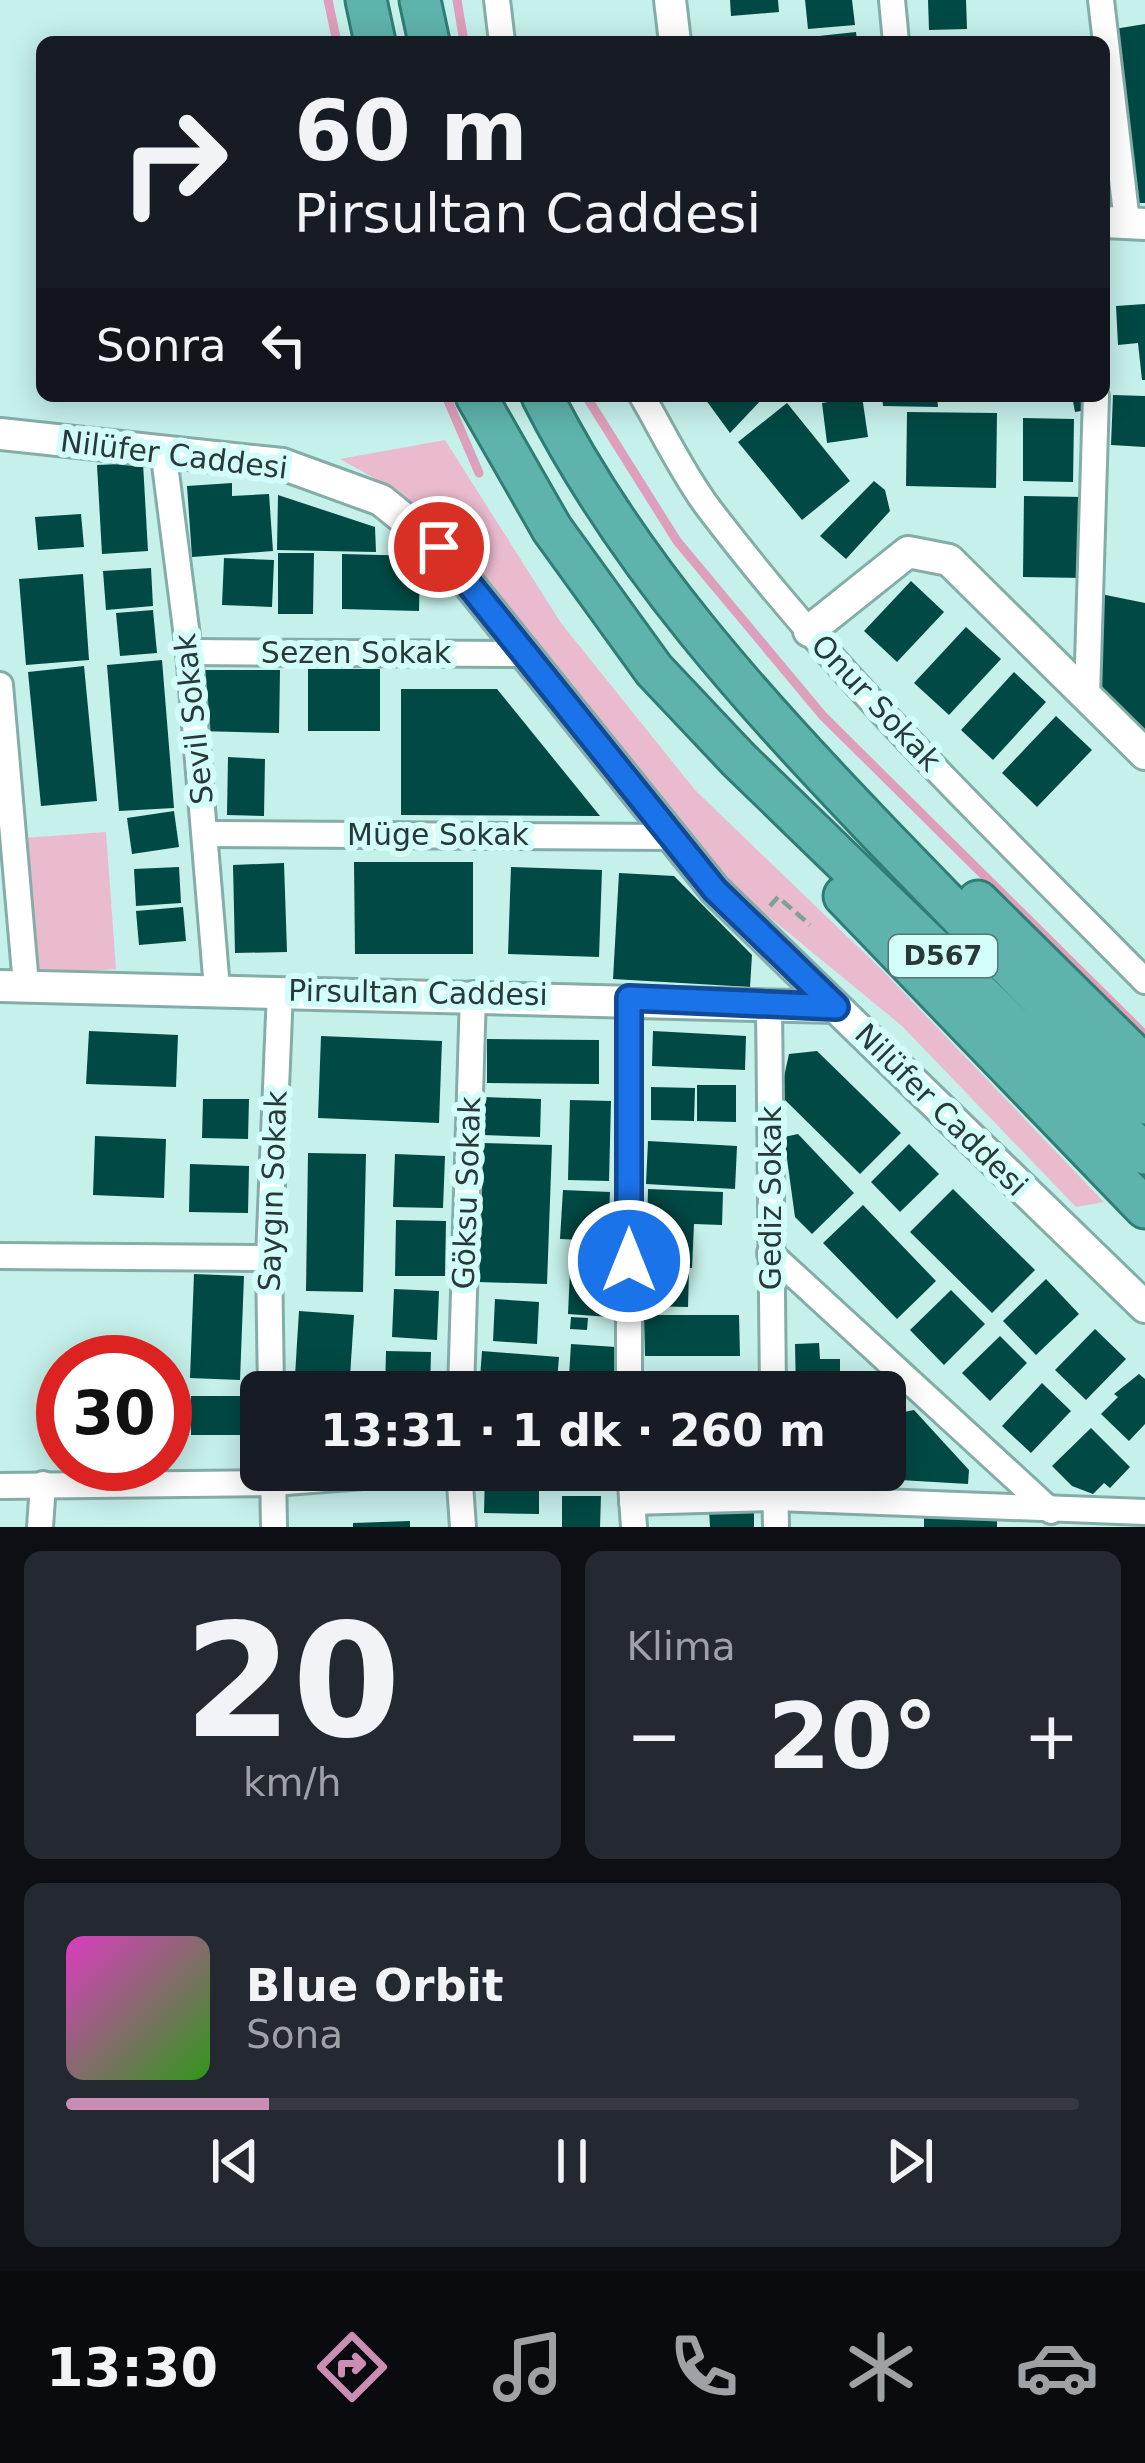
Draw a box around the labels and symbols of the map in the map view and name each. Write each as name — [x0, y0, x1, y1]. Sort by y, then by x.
street label: Nilüfer Caddesi — [58, 423, 290, 486]
pin — [388, 496, 490, 598]
street label: Onur Sokak — [804, 627, 949, 778]
street label: Sevil Sokak — [167, 631, 220, 806]
street label: Sezen Sokak — [261, 635, 452, 670]
street label: Müge Sokak — [347, 817, 530, 852]
road number: D567 — [889, 935, 997, 977]
street label: Pirsultan Caddesi — [288, 973, 548, 1012]
street label: Nilüfer Caddesi — [848, 1016, 1035, 1203]
street label: Saygın Sokak — [252, 1089, 294, 1292]
street label: Göksu Sokak — [446, 1095, 487, 1290]
street label: Gediz Sokak — [753, 1105, 788, 1290]
position arrow — [566, 1198, 692, 1324]
speed limit sign: 30 — [36, 1335, 192, 1491]

